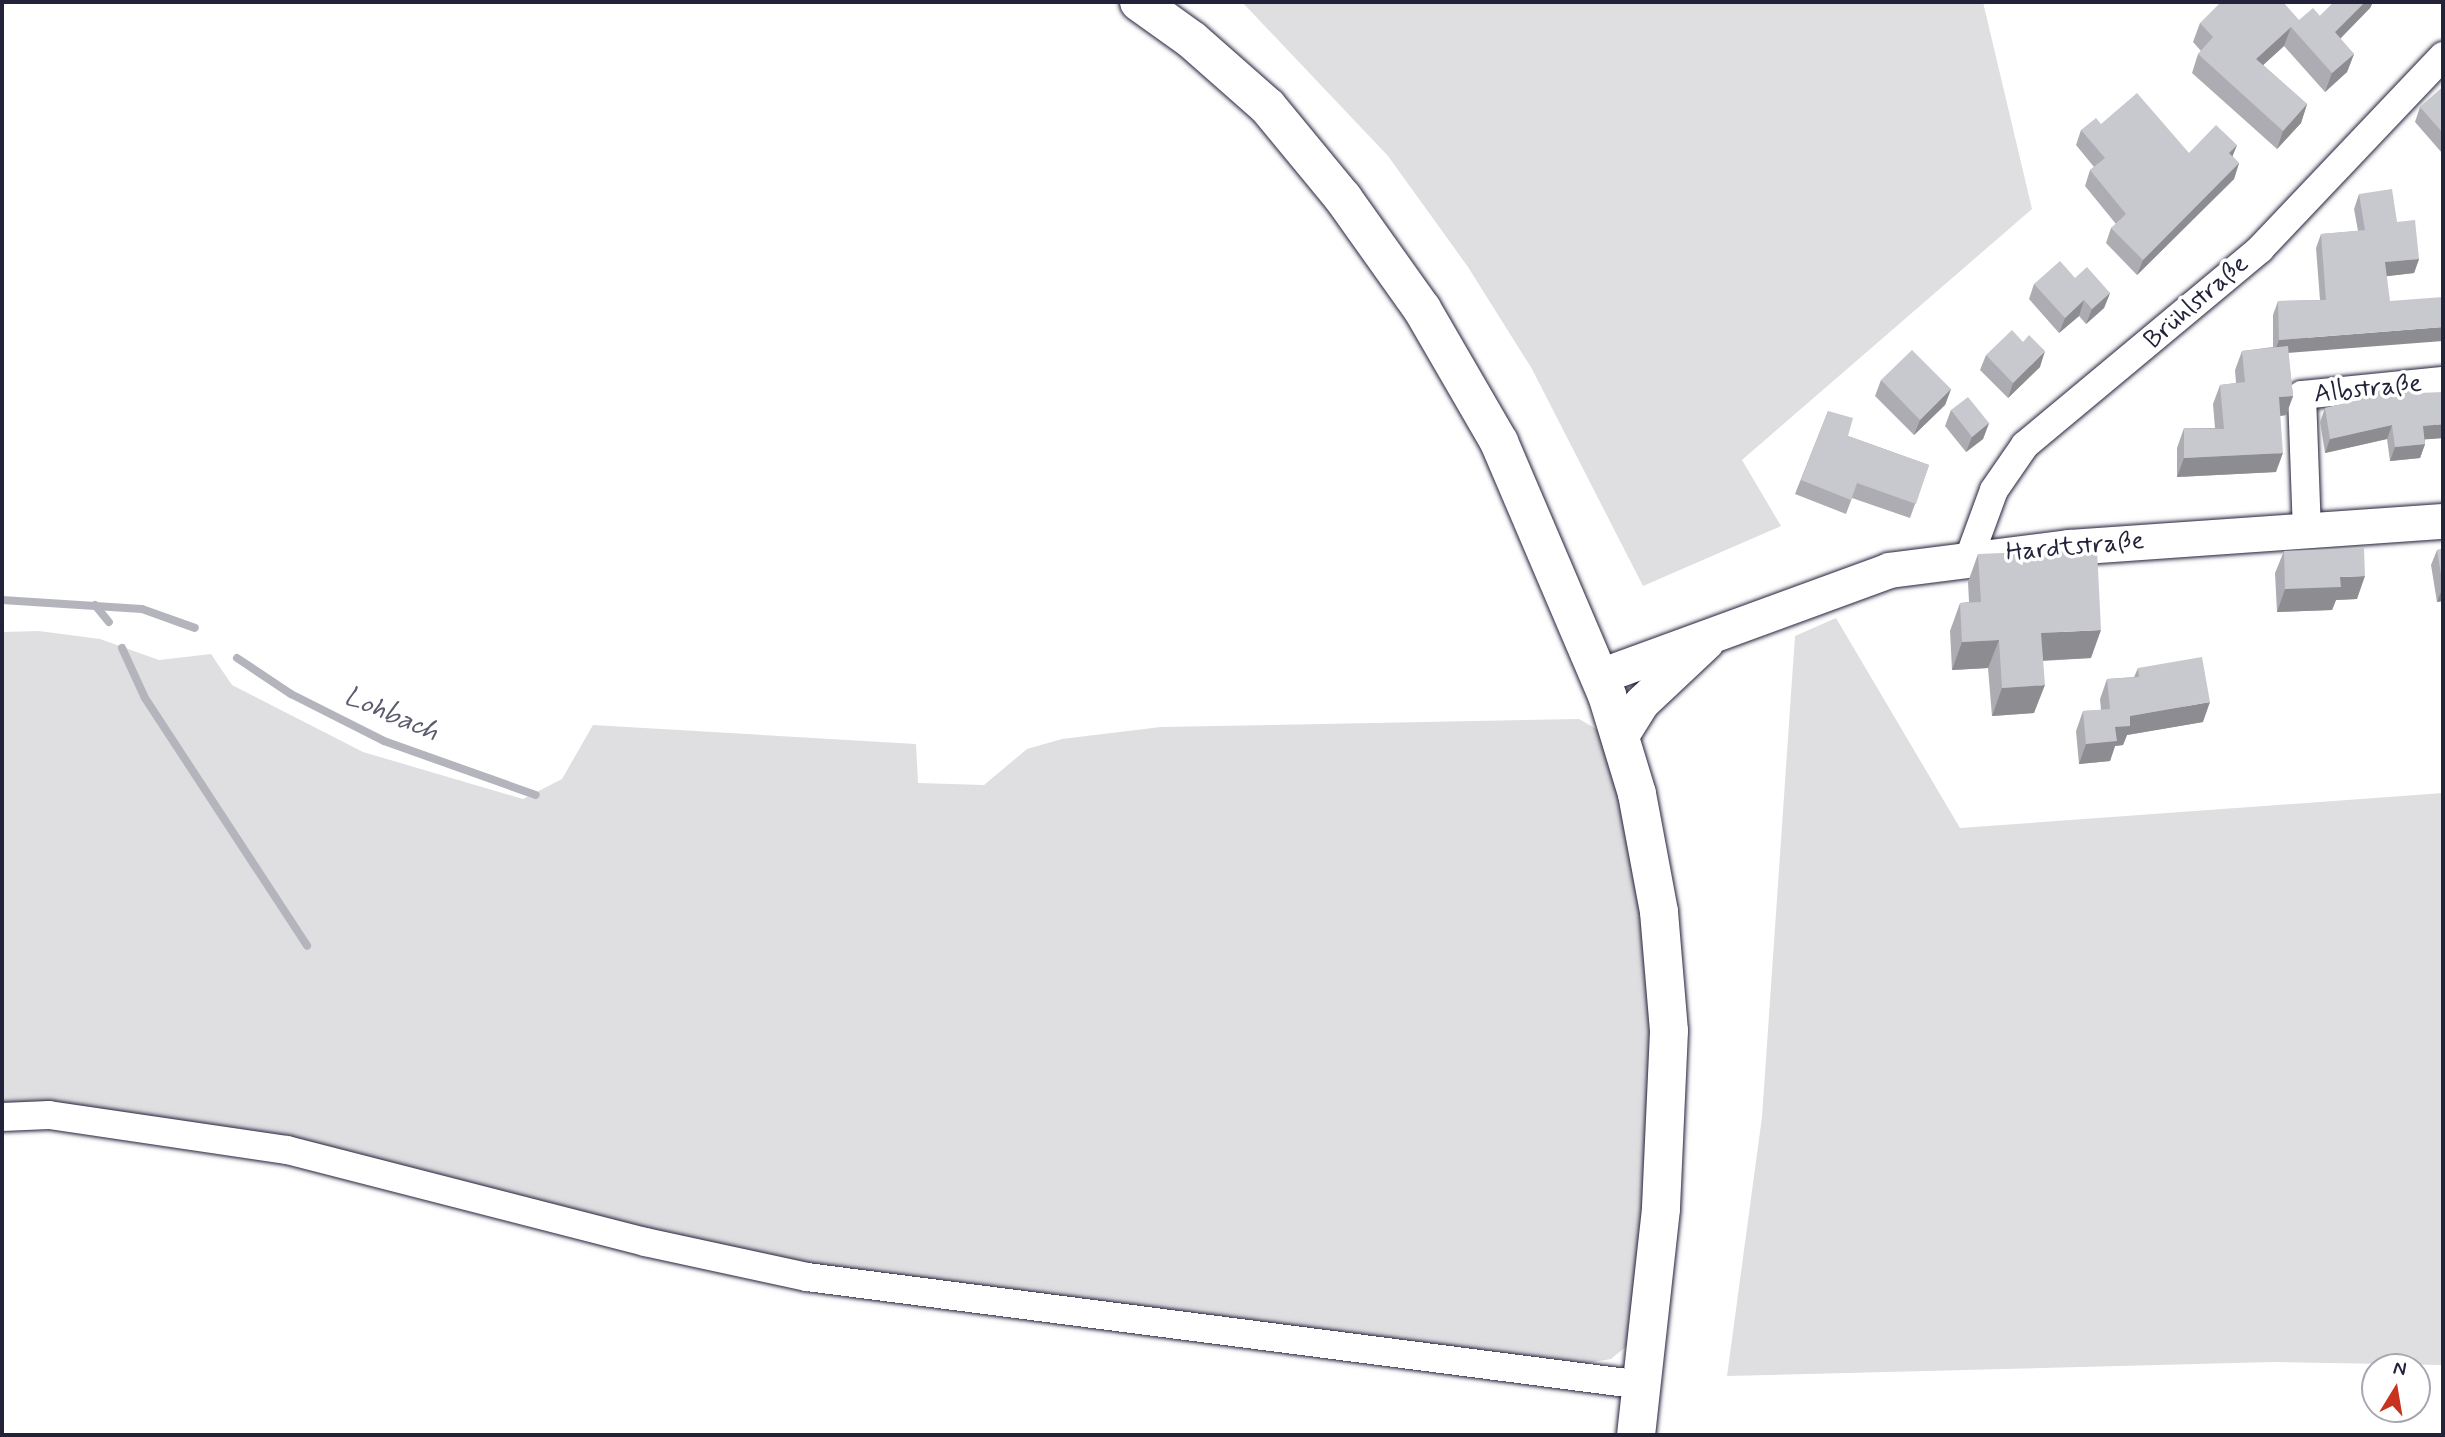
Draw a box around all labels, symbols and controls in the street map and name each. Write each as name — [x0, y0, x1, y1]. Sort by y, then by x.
street label: Brühlstraße — [2138, 249, 2256, 357]
street label: Albstraße — [2313, 369, 2423, 411]
street label: Hardtstraße — [2005, 526, 2145, 570]
water label: Lohbach — [339, 680, 443, 750]
north arrow — [2361, 1353, 2431, 1423]
text: N — [2391, 1355, 2408, 1382]

